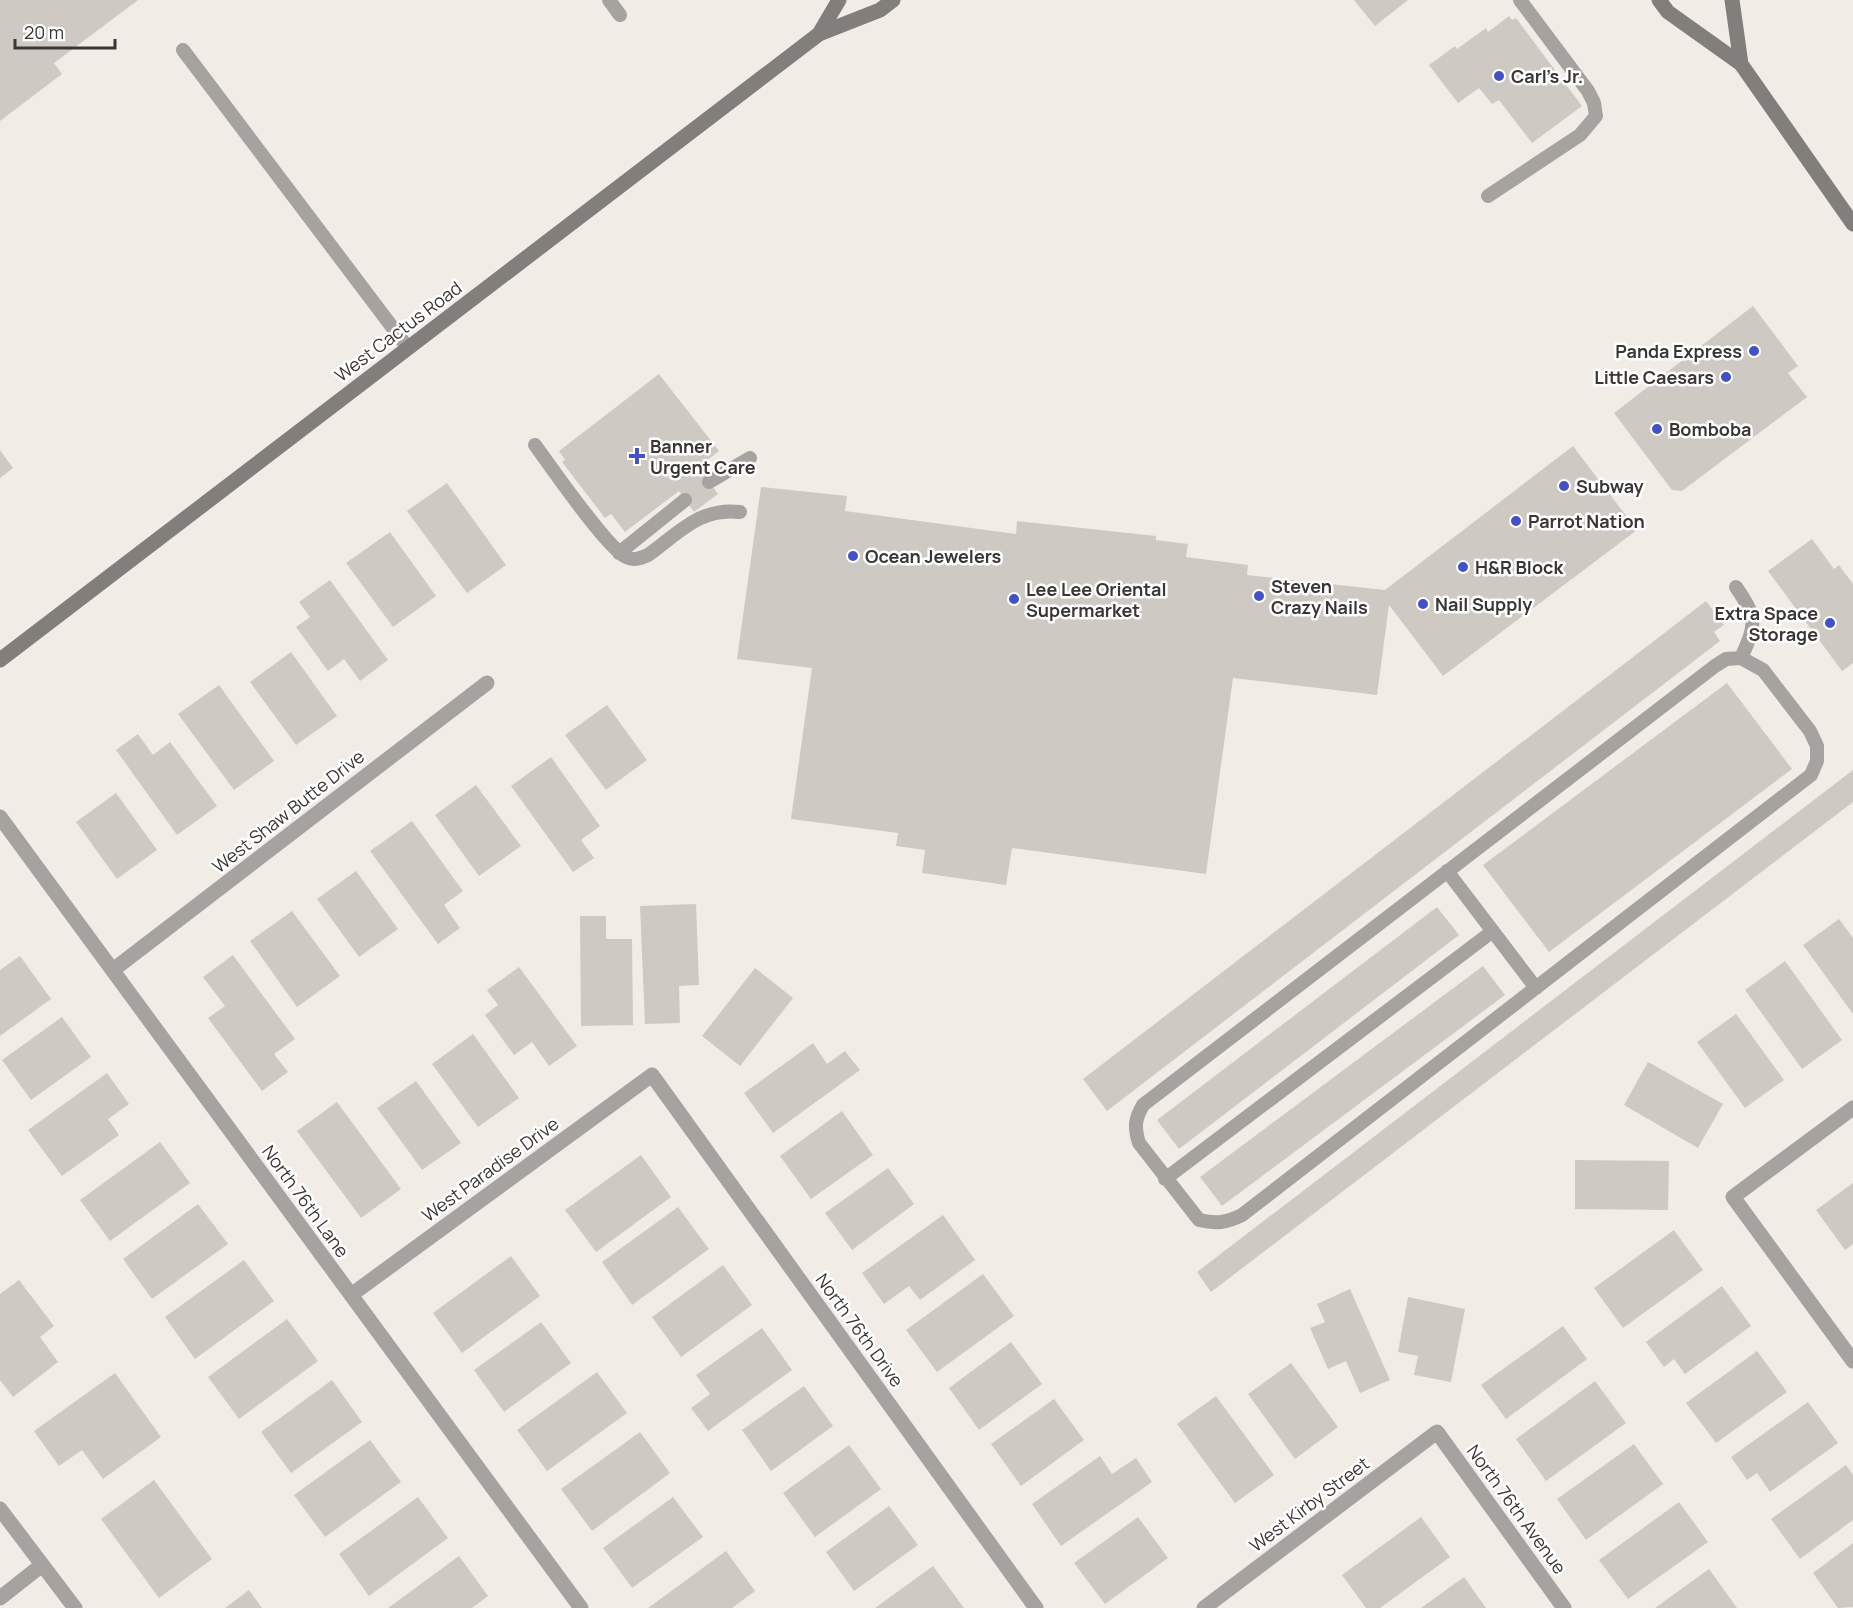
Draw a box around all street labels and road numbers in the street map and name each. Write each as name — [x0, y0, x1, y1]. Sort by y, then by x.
street label: West Cactus Road — [330, 275, 466, 387]
street label: West Shaw Butte Drive — [207, 744, 369, 878]
street label: West Paradise Drive — [417, 1111, 563, 1227]
street label: North 76th Lane — [257, 1140, 355, 1262]
street label: North 76th Drive — [811, 1268, 909, 1392]
street label: North 76th Avenue — [1462, 1440, 1572, 1578]
street label: West Kirby Street — [1244, 1451, 1374, 1557]

